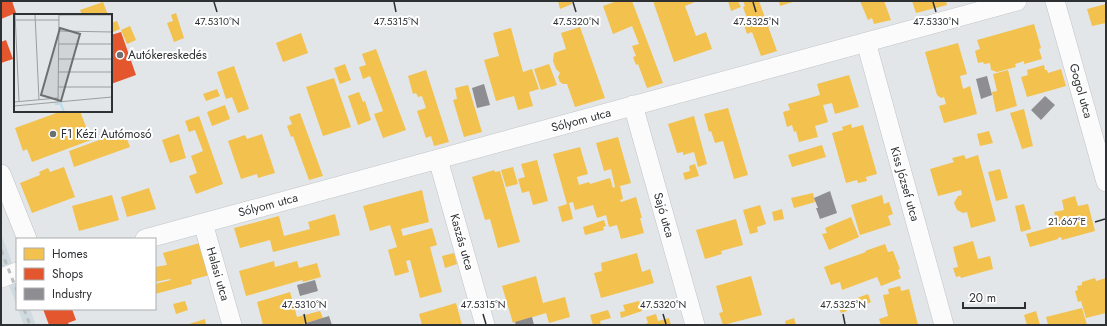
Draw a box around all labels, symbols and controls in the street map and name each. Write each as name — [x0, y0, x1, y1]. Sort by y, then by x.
inset map — [14, 14, 112, 112]
text: 47.5310°N — [194, 14, 240, 29]
text: 47.5315°N — [374, 14, 418, 29]
text: 47.5320°N — [553, 14, 599, 29]
text: 47.5325°N — [733, 14, 779, 29]
text: 47.5330°N — [913, 14, 959, 29]
place label: Autókereskedés — [128, 46, 207, 64]
marker: Autókereskedés — [115, 50, 125, 60]
street label: Gogol utca — [1065, 61, 1097, 121]
street label: Sólyom utca — [549, 103, 613, 137]
place label: F1 Kézi Autómosó — [61, 125, 152, 143]
marker: F1 Kézi Autómosó — [48, 129, 58, 139]
street label: Kiss József utca — [886, 145, 924, 224]
street label: Sólyom utca — [236, 188, 300, 222]
street label: Sajó utca — [649, 190, 679, 240]
street label: Kaszás utca — [445, 212, 479, 273]
text: 21.667°E — [1048, 214, 1086, 229]
legend — [16, 238, 156, 310]
text: Homes — [52, 245, 88, 263]
street label: Halasi utca — [202, 245, 234, 303]
text: Shops — [52, 265, 83, 283]
scale bar — [963, 284, 1025, 310]
text: Industry — [52, 285, 93, 303]
text: 20 m — [969, 289, 996, 307]
text: 47.5310°N — [281, 297, 327, 312]
text: 47.5315°N — [461, 297, 505, 312]
text: 47.5320°N — [640, 297, 686, 312]
text: 47.5325°N — [820, 297, 866, 312]

